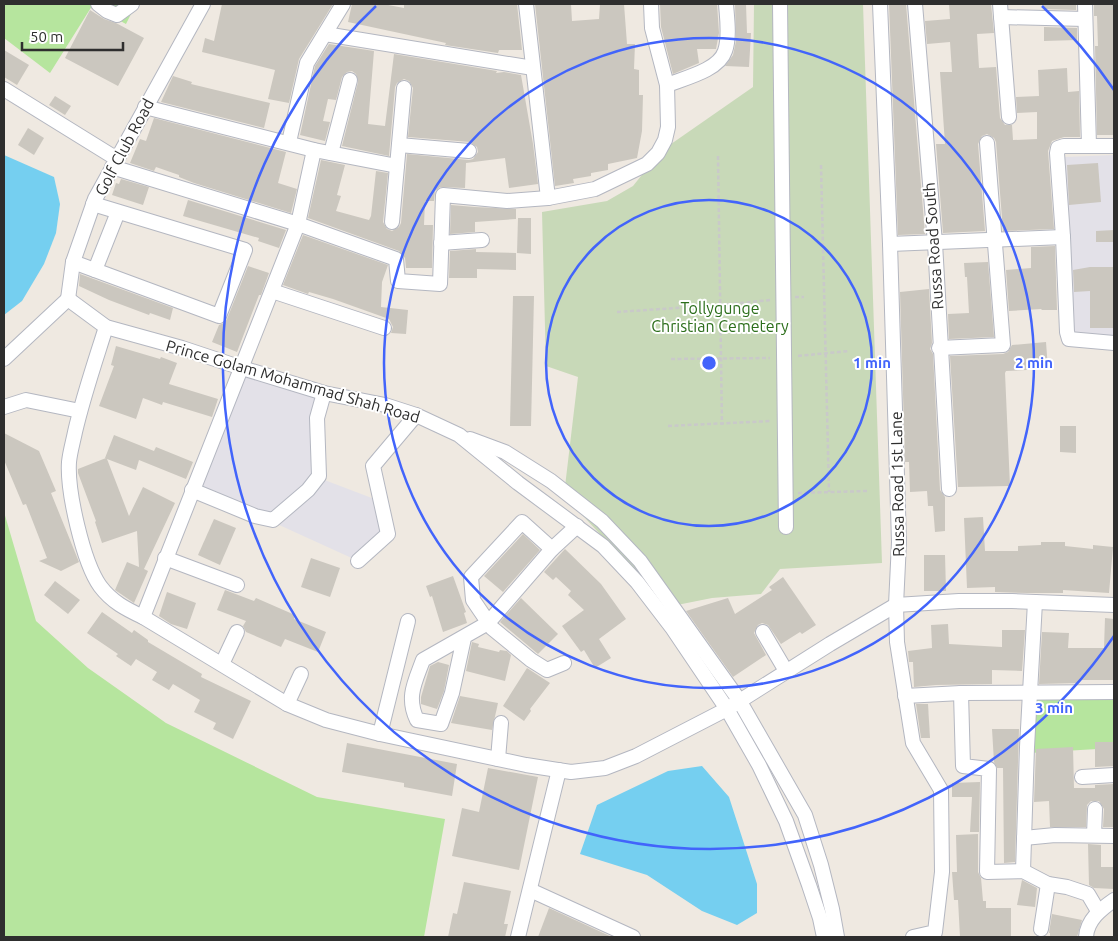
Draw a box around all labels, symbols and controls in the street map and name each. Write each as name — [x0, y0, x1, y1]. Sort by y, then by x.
scale bar — [22, 20, 124, 52]
text: 50 m — [30, 28, 63, 45]
street label: Golf Club Road — [91, 96, 157, 198]
street label: Russa Road South — [920, 182, 946, 310]
park label: Tollygunge Christian Cemetery — [651, 299, 789, 335]
street label: Prince Golam Mohammad Shah Road — [164, 336, 422, 426]
centre of rings — [700, 354, 718, 372]
text: 1 min — [853, 354, 891, 371]
text: 2 min — [1015, 354, 1053, 371]
street label: Russa Road 1st Lane — [887, 411, 907, 557]
text: 3 min — [1035, 699, 1073, 716]

